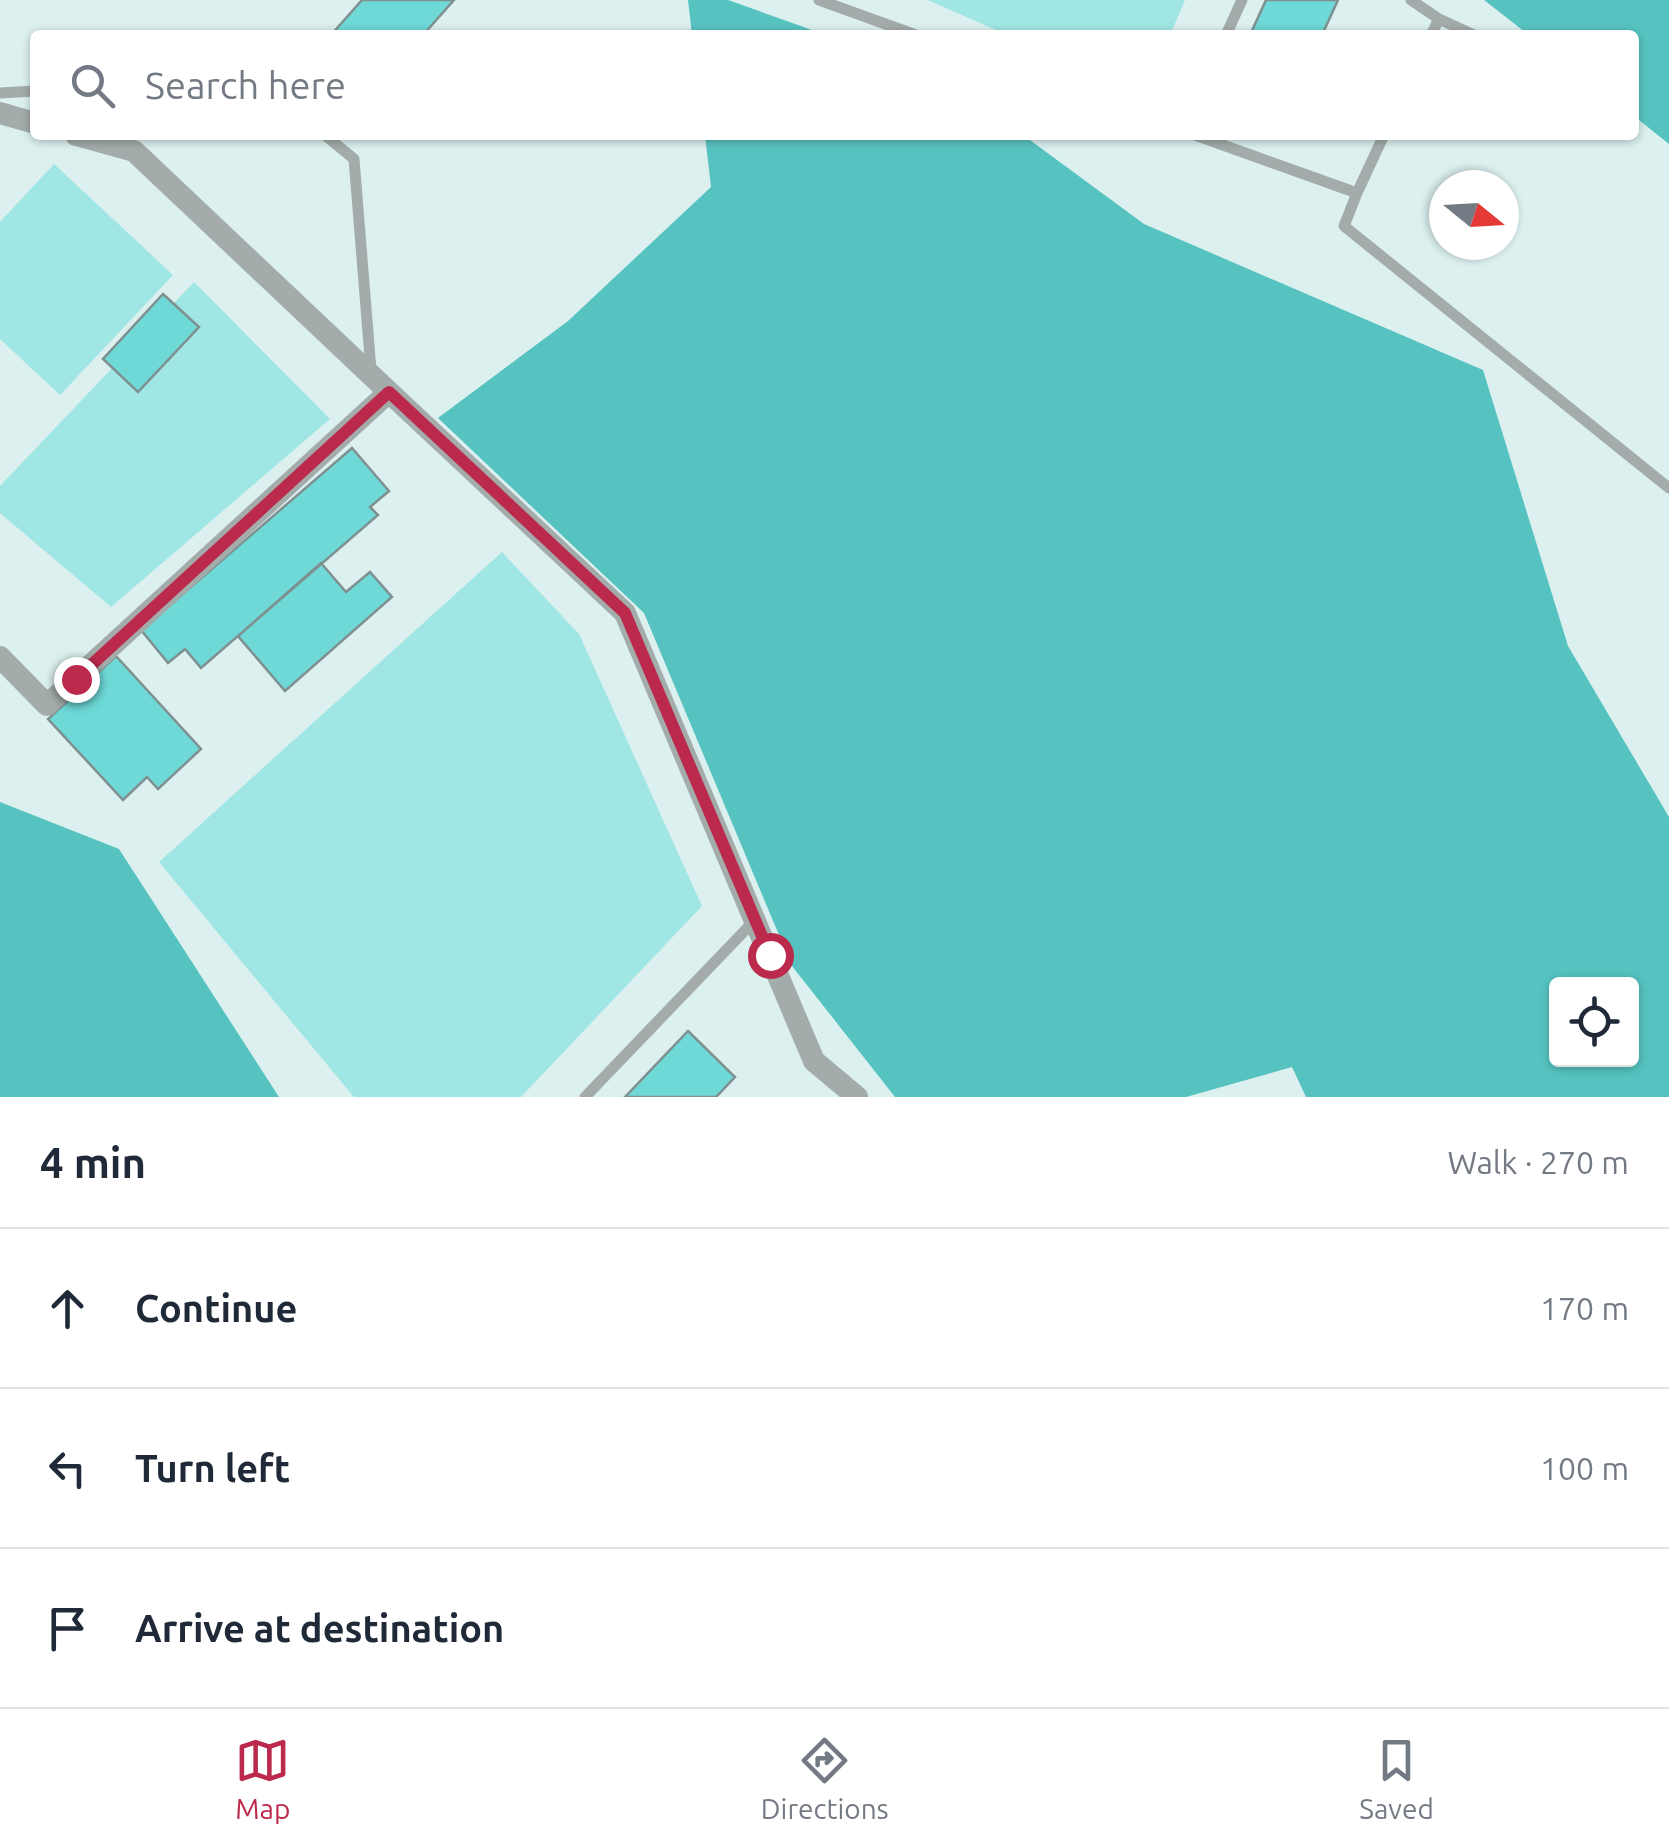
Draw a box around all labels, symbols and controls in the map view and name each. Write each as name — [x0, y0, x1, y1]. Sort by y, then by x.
search box — [30, 30, 1639, 140]
icon: search — [65, 58, 120, 113]
text: Search here — [145, 64, 346, 106]
north arrow — [1429, 170, 1519, 260]
route end — [54, 657, 100, 703]
route start — [748, 933, 794, 979]
map controls — [1549, 977, 1639, 1067]
button: locate — [1549, 977, 1639, 1067]
text: 4 min — [40, 1139, 146, 1186]
text: Walk · 270 m — [1447, 1144, 1629, 1180]
icon: ahead — [40, 1281, 95, 1336]
text: Continue — [135, 1287, 297, 1329]
text: 170 m — [1540, 1290, 1629, 1326]
icon: left — [40, 1441, 95, 1496]
text: Turn left — [135, 1447, 290, 1489]
text: 100 m — [1540, 1450, 1629, 1486]
icon: arrive — [40, 1601, 95, 1656]
text: Arrive at destination — [135, 1607, 504, 1649]
tab: Map — [235, 1733, 290, 1824]
tab: Directions — [761, 1733, 889, 1824]
tab: Saved — [1359, 1733, 1434, 1824]

